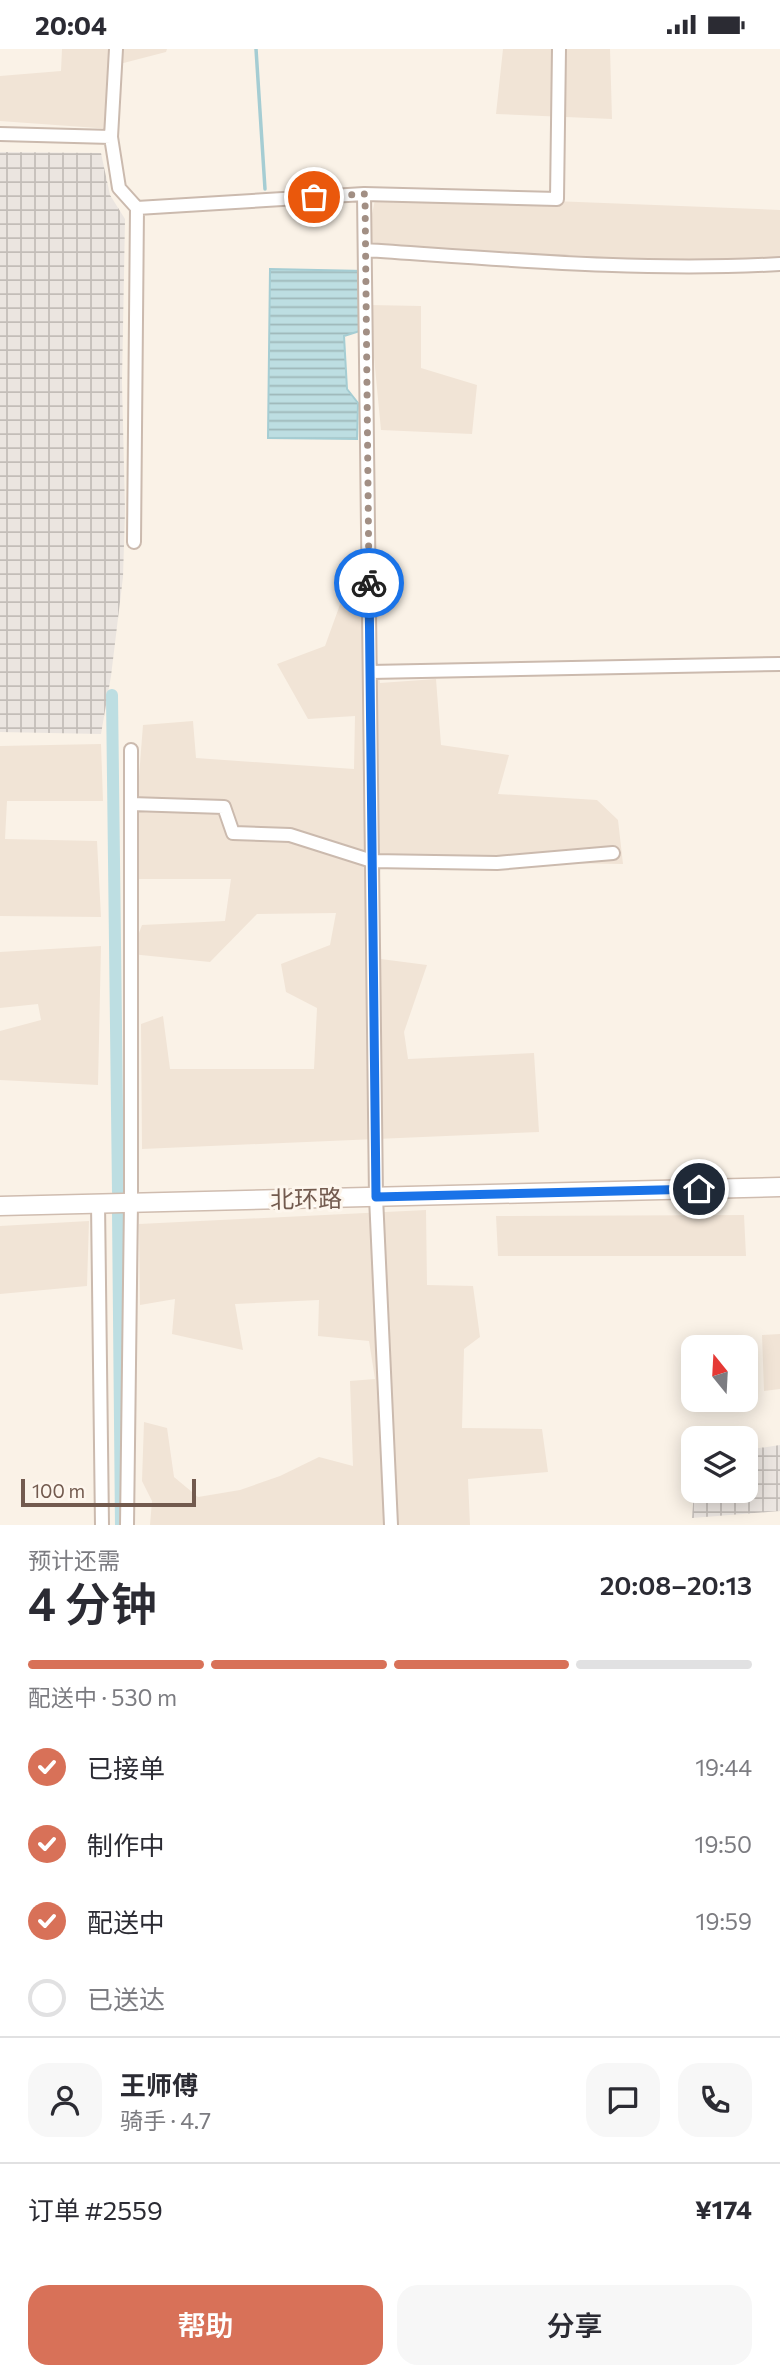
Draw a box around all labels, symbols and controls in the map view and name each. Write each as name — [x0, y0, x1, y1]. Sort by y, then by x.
text: 20:04 — [35, 9, 107, 40]
pin — [284, 167, 344, 227]
icon: bag — [295, 178, 333, 216]
courier — [334, 548, 404, 618]
icon: bike — [350, 564, 388, 602]
pin — [669, 1159, 729, 1219]
icon: home — [680, 1170, 718, 1208]
street label: 北环路 — [270, 1183, 342, 1213]
north arrow — [681, 1335, 758, 1412]
map controls — [681, 1335, 758, 1503]
button: layers — [681, 1426, 758, 1503]
scale bar — [21, 1476, 196, 1508]
text: 100 m — [32, 1479, 85, 1502]
text: 预计还需 — [28, 1546, 120, 1574]
text: 20:08–20:13 — [600, 1569, 752, 1600]
text: 4 分钟 — [28, 1574, 157, 1630]
text: 配送中 · 530 m — [28, 1683, 177, 1711]
icon: check — [28, 1748, 66, 1786]
text: 已接单 — [87, 1752, 165, 1783]
text: 19:44 — [695, 1753, 752, 1781]
icon: check — [28, 1825, 66, 1863]
text: 制作中 — [87, 1829, 165, 1860]
text: 19:50 — [695, 1830, 752, 1858]
icon: check — [28, 1902, 66, 1940]
text: 配送中 — [87, 1906, 165, 1937]
text: 19:59 — [696, 1907, 752, 1935]
text: 已送达 — [87, 1983, 165, 2014]
button: person — [28, 2063, 102, 2137]
button: chat — [586, 2063, 660, 2137]
button: phone — [678, 2063, 752, 2137]
text: 王师傅 — [120, 2069, 198, 2100]
text: 骑手 · 4.7 — [120, 2106, 211, 2134]
text: ¥174 — [695, 2193, 752, 2224]
text: 订单 #2559 — [28, 2194, 163, 2225]
button: 帮助 — [28, 2285, 383, 2365]
button: 分享 — [397, 2285, 752, 2365]

